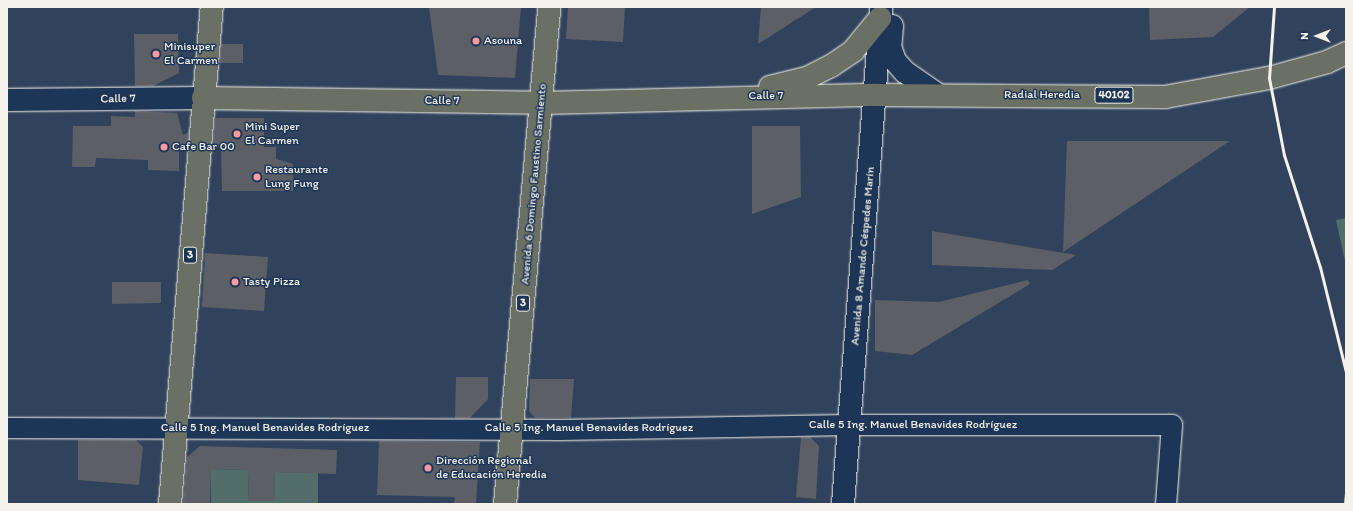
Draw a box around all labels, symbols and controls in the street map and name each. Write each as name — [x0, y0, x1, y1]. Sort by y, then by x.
north arrow — [1297, 16, 1337, 56]
text: N — [1298, 32, 1311, 40]
place label: Asouna — [484, 34, 522, 48]
marker: Asouna — [471, 36, 481, 46]
place label: Minisuper El Carmen — [164, 40, 218, 68]
marker: Minisuper El Carmen — [151, 49, 161, 59]
street label: Avenida 6 Domingo Faustino Sarmiento — [518, 83, 550, 285]
road number: 40102 — [1094, 86, 1134, 104]
street label: Radial Heredia — [1004, 88, 1080, 102]
street label: Calle 7 — [748, 89, 784, 103]
street label: Calle 7 — [100, 91, 136, 107]
street label: Calle 7 — [424, 93, 460, 109]
place label: Mini Super El Carmen — [245, 120, 300, 148]
marker: Mini Super El Carmen — [232, 129, 242, 139]
place label: Cafe Bar 00 — [172, 140, 235, 154]
marker: Cafe Bar 00 — [159, 142, 169, 152]
place label: Restaurante Lung Fung — [265, 163, 328, 191]
street label: Avenida 8 Amando Céspedes Marín — [848, 166, 878, 346]
marker: Restaurante Lung Fung — [252, 172, 262, 182]
road number: 3 — [183, 246, 197, 264]
place label: Tasty Pizza — [243, 275, 300, 289]
marker: Tasty Pizza — [230, 277, 240, 287]
road number: 3 — [516, 294, 530, 312]
street label: Calle 5 Ing. Manuel Benavides Rodríguez — [809, 418, 1017, 432]
street label: Calle 5 Ing. Manuel Benavides Rodríguez — [161, 421, 369, 435]
street label: Calle 5 Ing. Manuel Benavides Rodríguez — [485, 421, 693, 435]
place label: Dirección Regional de Educación Heredia — [436, 454, 547, 482]
marker: Dirección Regional de Educación Heredia — [423, 463, 433, 473]

